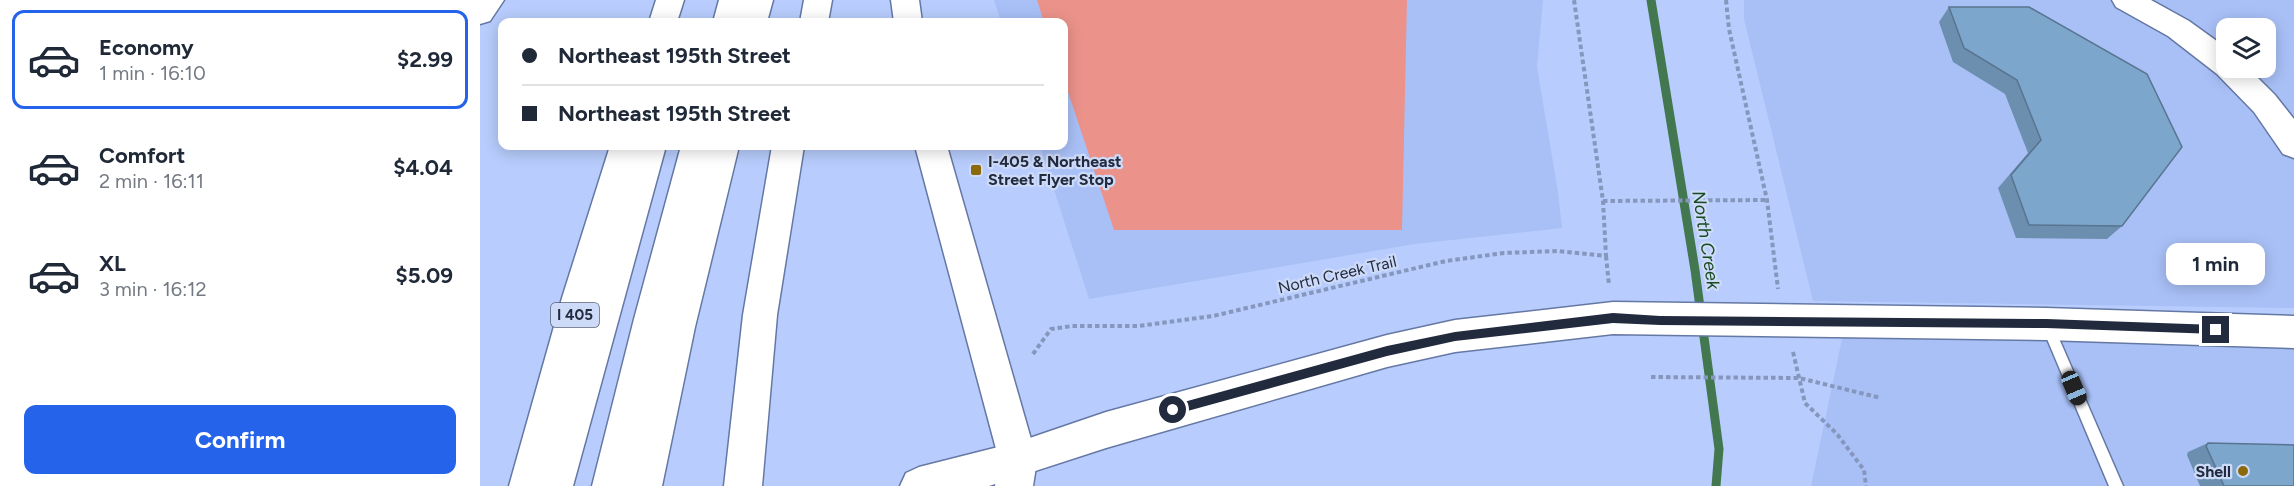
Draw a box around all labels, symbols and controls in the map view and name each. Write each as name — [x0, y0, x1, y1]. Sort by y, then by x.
map controls — [2216, 18, 2276, 78]
button: layers — [2216, 18, 2276, 78]
icon: car — [27, 33, 81, 87]
text: Economy — [99, 34, 194, 61]
text: Northeast 195th Street — [558, 42, 791, 69]
text: $2.99 — [397, 46, 453, 73]
text: 1 min · 16:10 — [99, 61, 206, 85]
text: Northeast 195th Street — [558, 100, 791, 127]
icon: car — [27, 141, 81, 195]
text: Comfort — [99, 142, 185, 169]
place label: I-405 & Northeast Street Flyer Stop — [988, 152, 1121, 189]
text: $4.04 — [393, 154, 453, 181]
marker: I-405 & Northeast Street Flyer Stop — [969, 163, 983, 177]
text: 2 min · 16:11 — [99, 169, 204, 193]
water label: North Creek — [1687, 189, 1725, 292]
callout: 1 min — [2166, 243, 2266, 285]
icon: car — [27, 249, 81, 303]
text: XL — [99, 250, 126, 277]
street label: North Creek Trail — [1276, 252, 1398, 297]
text: 1 min — [2192, 252, 2239, 276]
text: $5.09 — [396, 262, 453, 289]
text: 3 min · 16:12 — [99, 277, 207, 301]
road number: I 405 — [551, 303, 599, 327]
route end — [2202, 316, 2229, 343]
car — [2059, 368, 2089, 408]
route start — [1159, 396, 1186, 423]
button: Confirm — [24, 405, 456, 474]
place label: Shell — [2195, 462, 2231, 481]
marker: Shell — [2236, 464, 2250, 478]

